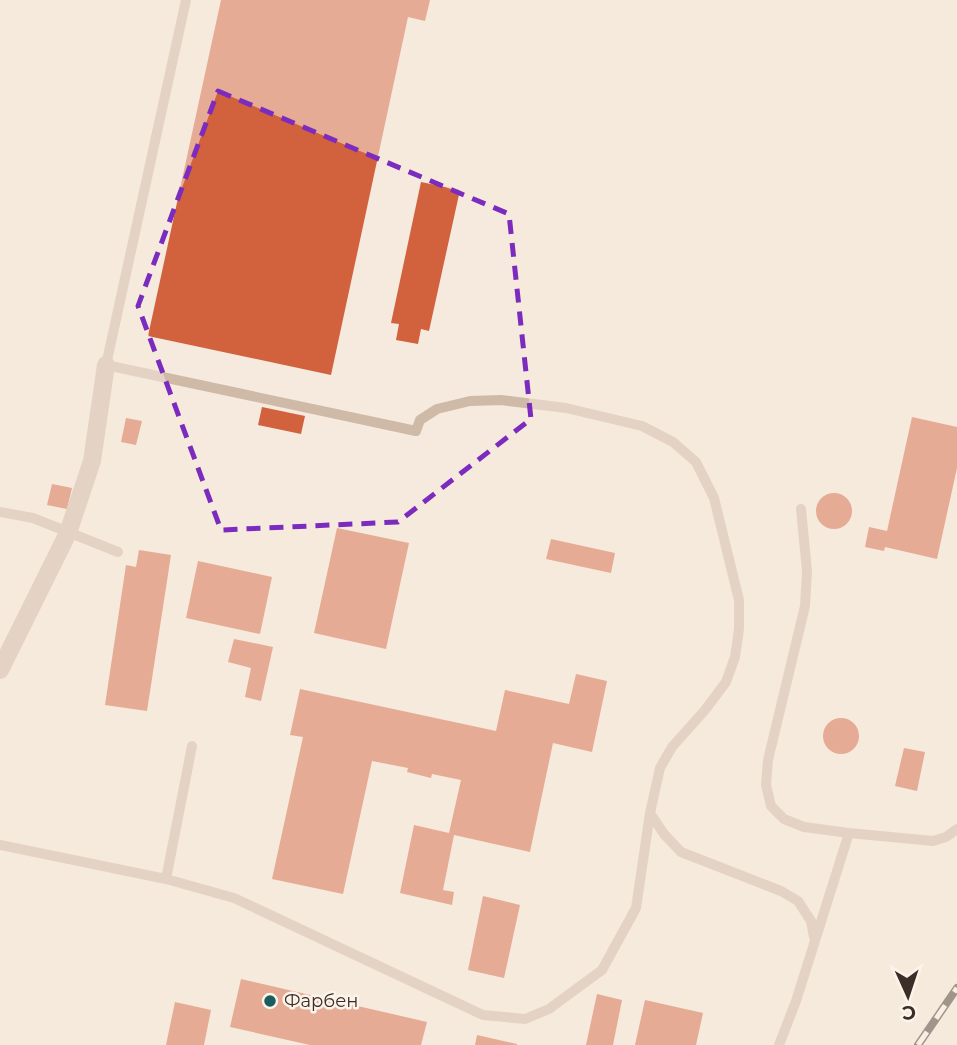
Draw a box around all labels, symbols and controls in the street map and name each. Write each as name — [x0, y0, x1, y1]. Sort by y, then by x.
north arrow — [873, 961, 943, 1031]
place label: Фарбен — [284, 990, 358, 1012]
marker: Фарбен — [262, 993, 278, 1009]
text: С — [901, 1001, 916, 1024]

